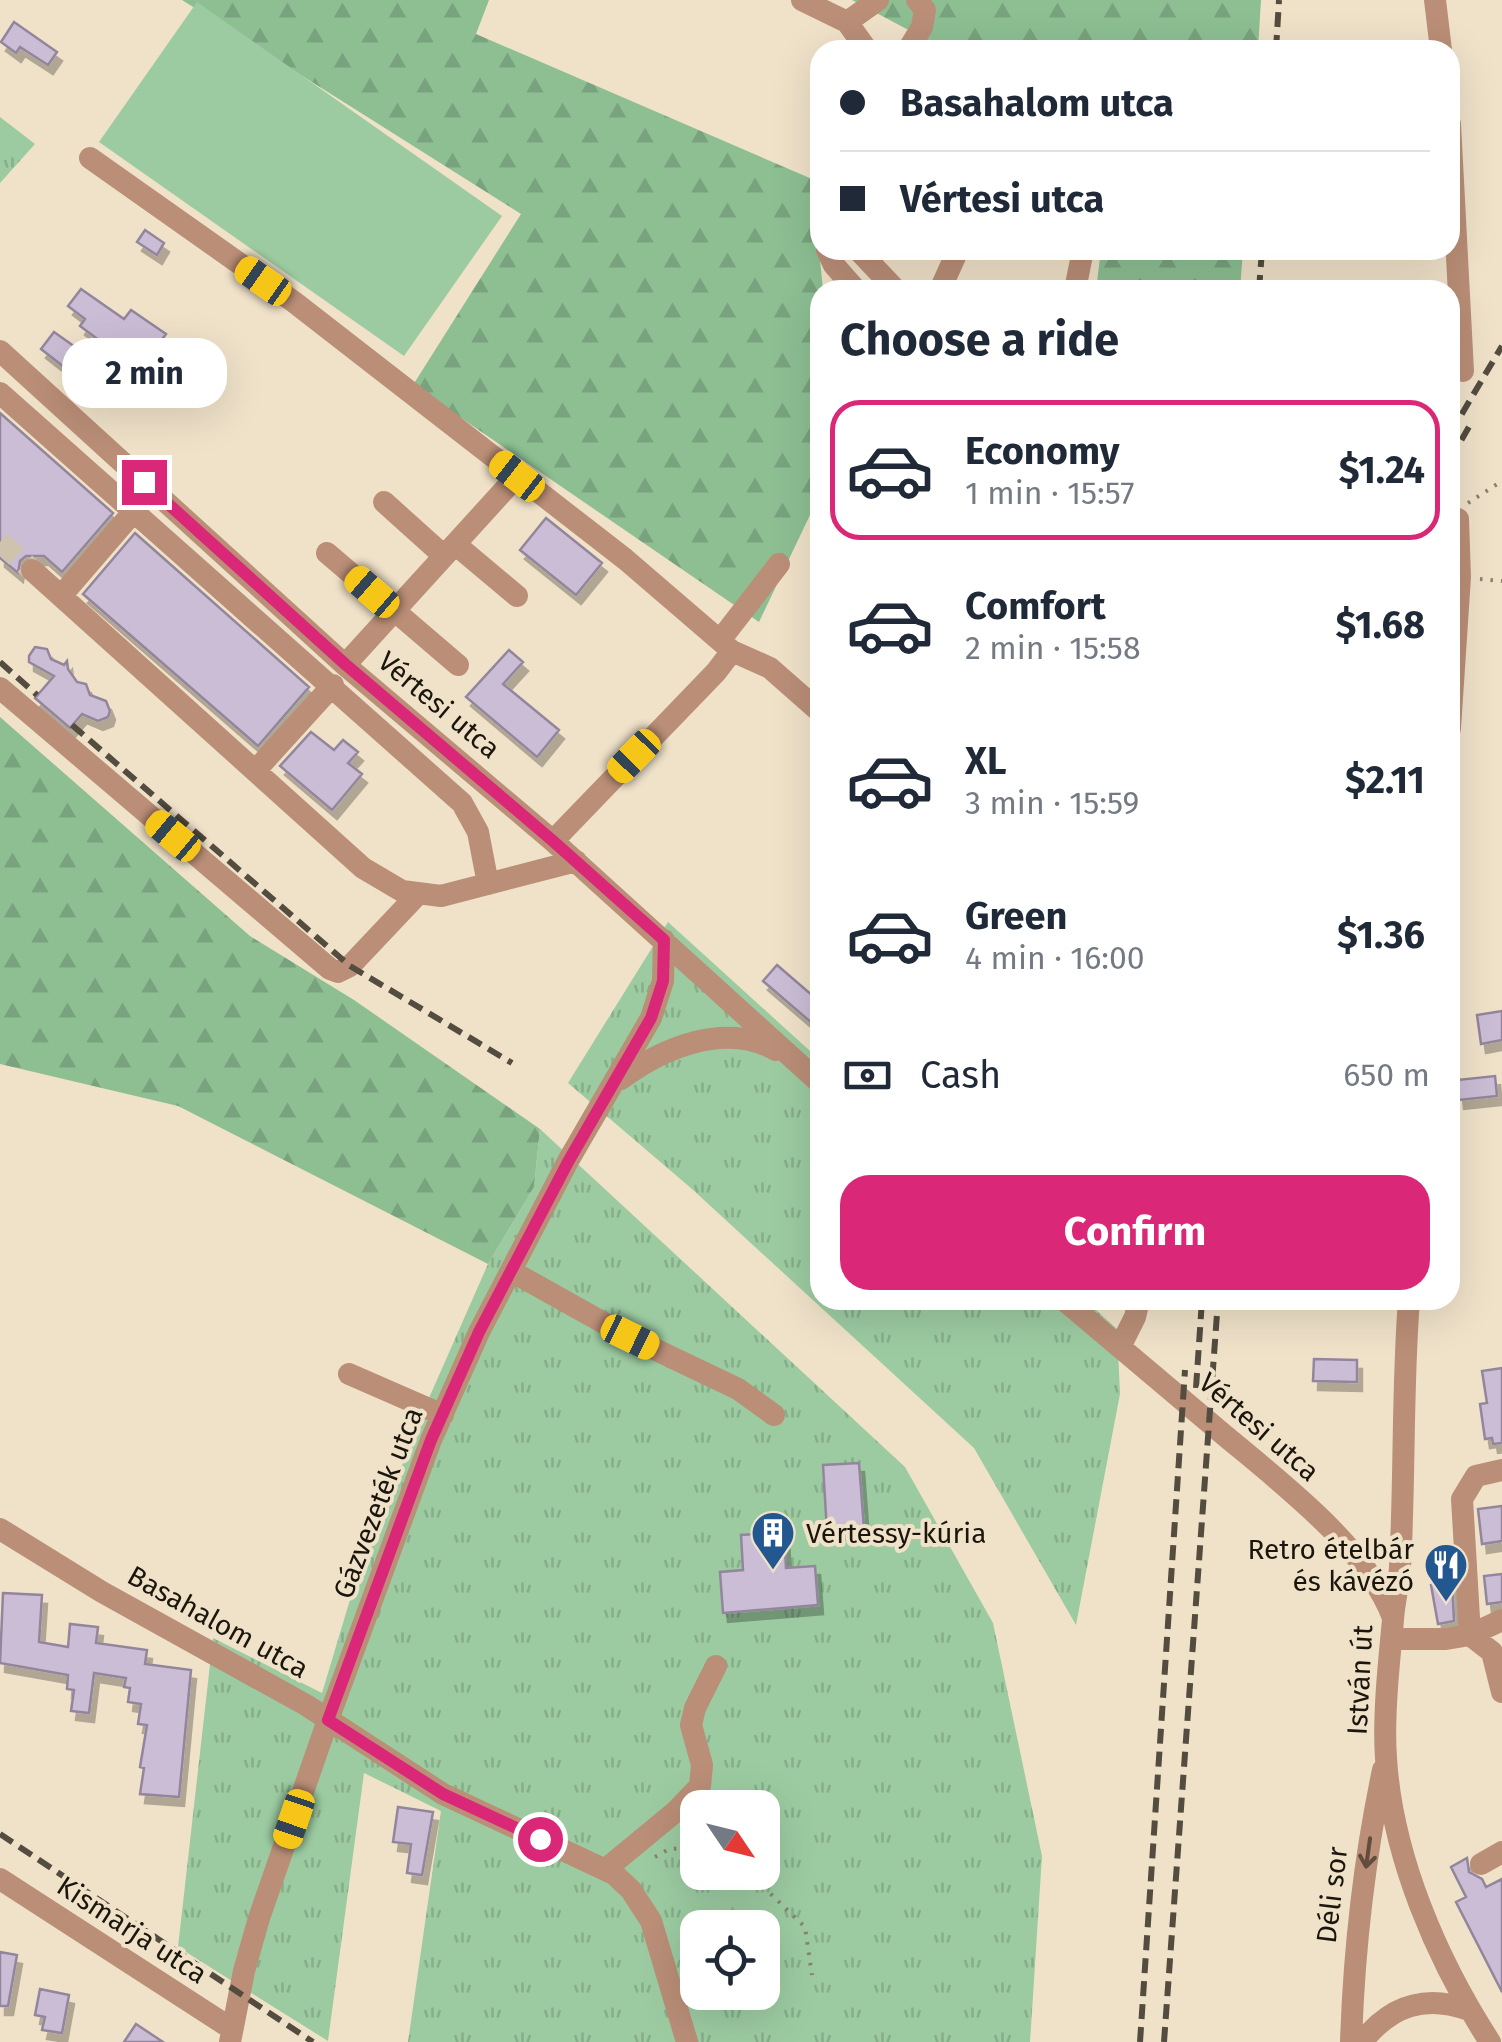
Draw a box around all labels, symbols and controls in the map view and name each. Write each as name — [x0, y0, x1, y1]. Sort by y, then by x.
text: Basahalom utca — [900, 80, 1174, 126]
text: Vértesi utca — [900, 176, 1104, 222]
car — [230, 252, 296, 310]
text: Choose a ride — [840, 313, 1119, 367]
callout: 2 min — [62, 337, 226, 407]
text: 2 min — [105, 354, 184, 392]
icon: car — [845, 425, 935, 515]
text: Economy — [965, 428, 1120, 474]
car — [484, 446, 550, 506]
text: $1.24 — [1339, 447, 1425, 493]
route end — [122, 460, 167, 505]
text: 1 min · 15:57 — [965, 474, 1134, 512]
car — [340, 561, 404, 623]
icon: car — [845, 580, 935, 670]
text: Comfort — [965, 583, 1106, 629]
text: $1.68 — [1336, 602, 1425, 648]
text: 2 min · 15:58 — [965, 629, 1141, 667]
street label: Vértesi utca — [371, 645, 507, 765]
car — [602, 724, 666, 788]
icon: car — [845, 735, 935, 825]
text: XL — [965, 738, 1007, 784]
text: $2.11 — [1345, 757, 1425, 803]
text: 3 min · 15:59 — [965, 784, 1139, 822]
car — [140, 805, 206, 867]
icon: car — [845, 890, 935, 980]
text: Green — [965, 893, 1068, 939]
text: $1.36 — [1337, 912, 1425, 958]
text: 4 min · 16:00 — [965, 939, 1145, 977]
icon: cash — [840, 1048, 895, 1103]
text: Cash — [920, 1052, 1001, 1098]
text: 650 m — [1343, 1056, 1430, 1094]
button: Confirm — [840, 1175, 1430, 1290]
car — [596, 1310, 664, 1364]
street label: Vértesi utca — [1192, 1366, 1326, 1488]
street label: Gázvezeték utca — [326, 1403, 430, 1603]
building icon: Vértessy-kúria — [750, 1510, 796, 1571]
place label: Vértessy-kúria — [806, 1517, 986, 1550]
place label: Retro ételbár és kávézó — [1248, 1533, 1414, 1598]
restaurant icon: Retro ételbár és kávézó — [1423, 1542, 1469, 1603]
street label: Basahalom utca — [122, 1559, 314, 1685]
street label: István út — [1341, 1623, 1379, 1736]
car — [270, 1786, 318, 1852]
north arrow — [680, 1790, 780, 1890]
map controls — [680, 1790, 780, 2010]
route start — [518, 1817, 563, 1862]
one-way arrow — [1358, 1836, 1376, 1869]
street label: Déli sor — [1310, 1845, 1354, 1945]
street label: Kismarja utca — [51, 1869, 213, 1991]
button: locate — [680, 1910, 780, 2010]

